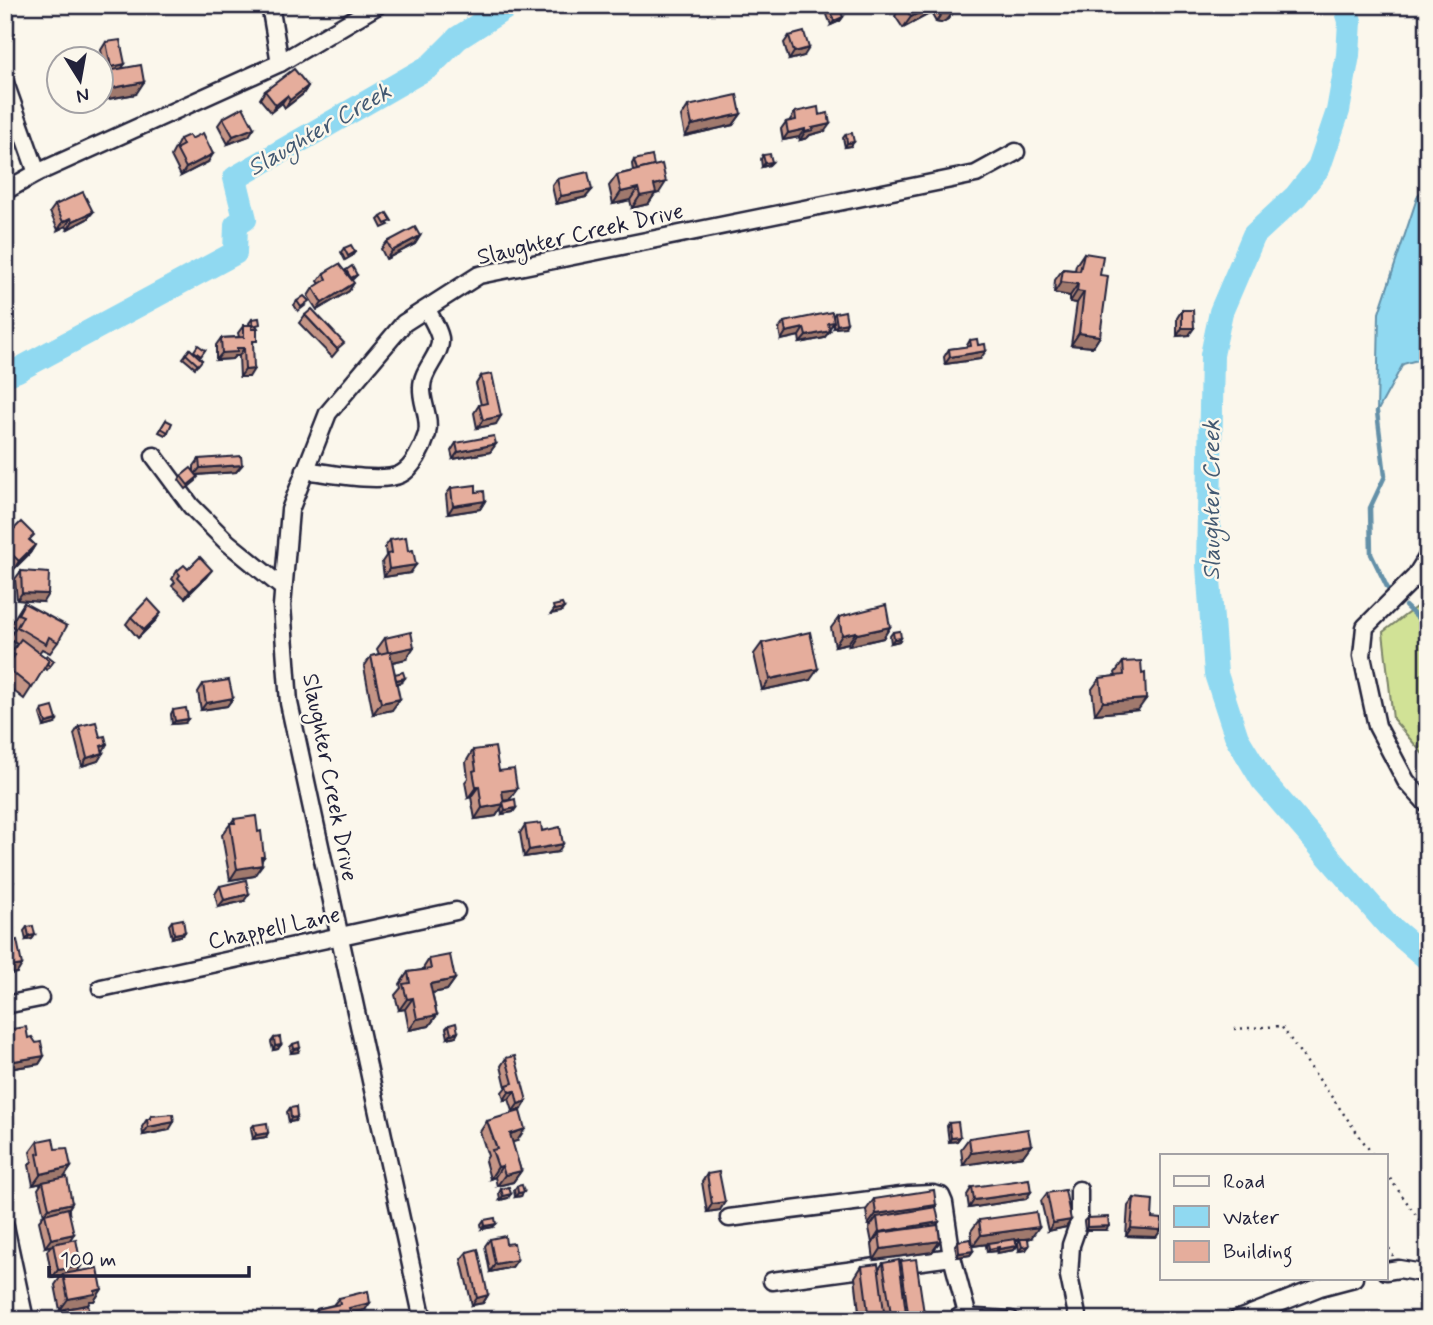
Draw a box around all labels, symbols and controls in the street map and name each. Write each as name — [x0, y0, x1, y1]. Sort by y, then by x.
north arrow — [46, 46, 116, 116]
water label: Slaughter Creek — [242, 77, 398, 186]
text: N — [74, 82, 92, 109]
street label: Slaughter Creek Drive — [474, 197, 687, 275]
water label: Slaughter Creek — [1197, 419, 1230, 580]
street label: Slaughter Creek Drive — [292, 671, 364, 884]
street label: Chappell Lane — [205, 900, 343, 958]
legend — [1160, 1154, 1388, 1280]
text: Road — [1223, 1168, 1265, 1196]
text: Water — [1223, 1204, 1279, 1232]
scale bar — [49, 1234, 248, 1278]
text: Building — [1223, 1238, 1293, 1268]
text: 100 m — [60, 1246, 116, 1274]

